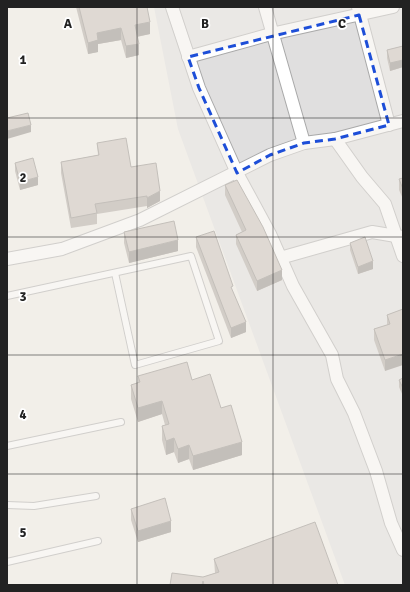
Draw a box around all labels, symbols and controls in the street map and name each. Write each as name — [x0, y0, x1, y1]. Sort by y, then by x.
text: A — [64, 16, 73, 32]
text: B — [201, 16, 209, 32]
text: C — [338, 16, 346, 32]
text: 1 — [19, 52, 27, 68]
text: 2 — [19, 170, 27, 186]
text: 3 — [19, 289, 27, 305]
text: 4 — [19, 407, 27, 423]
text: 5 — [19, 525, 27, 541]

